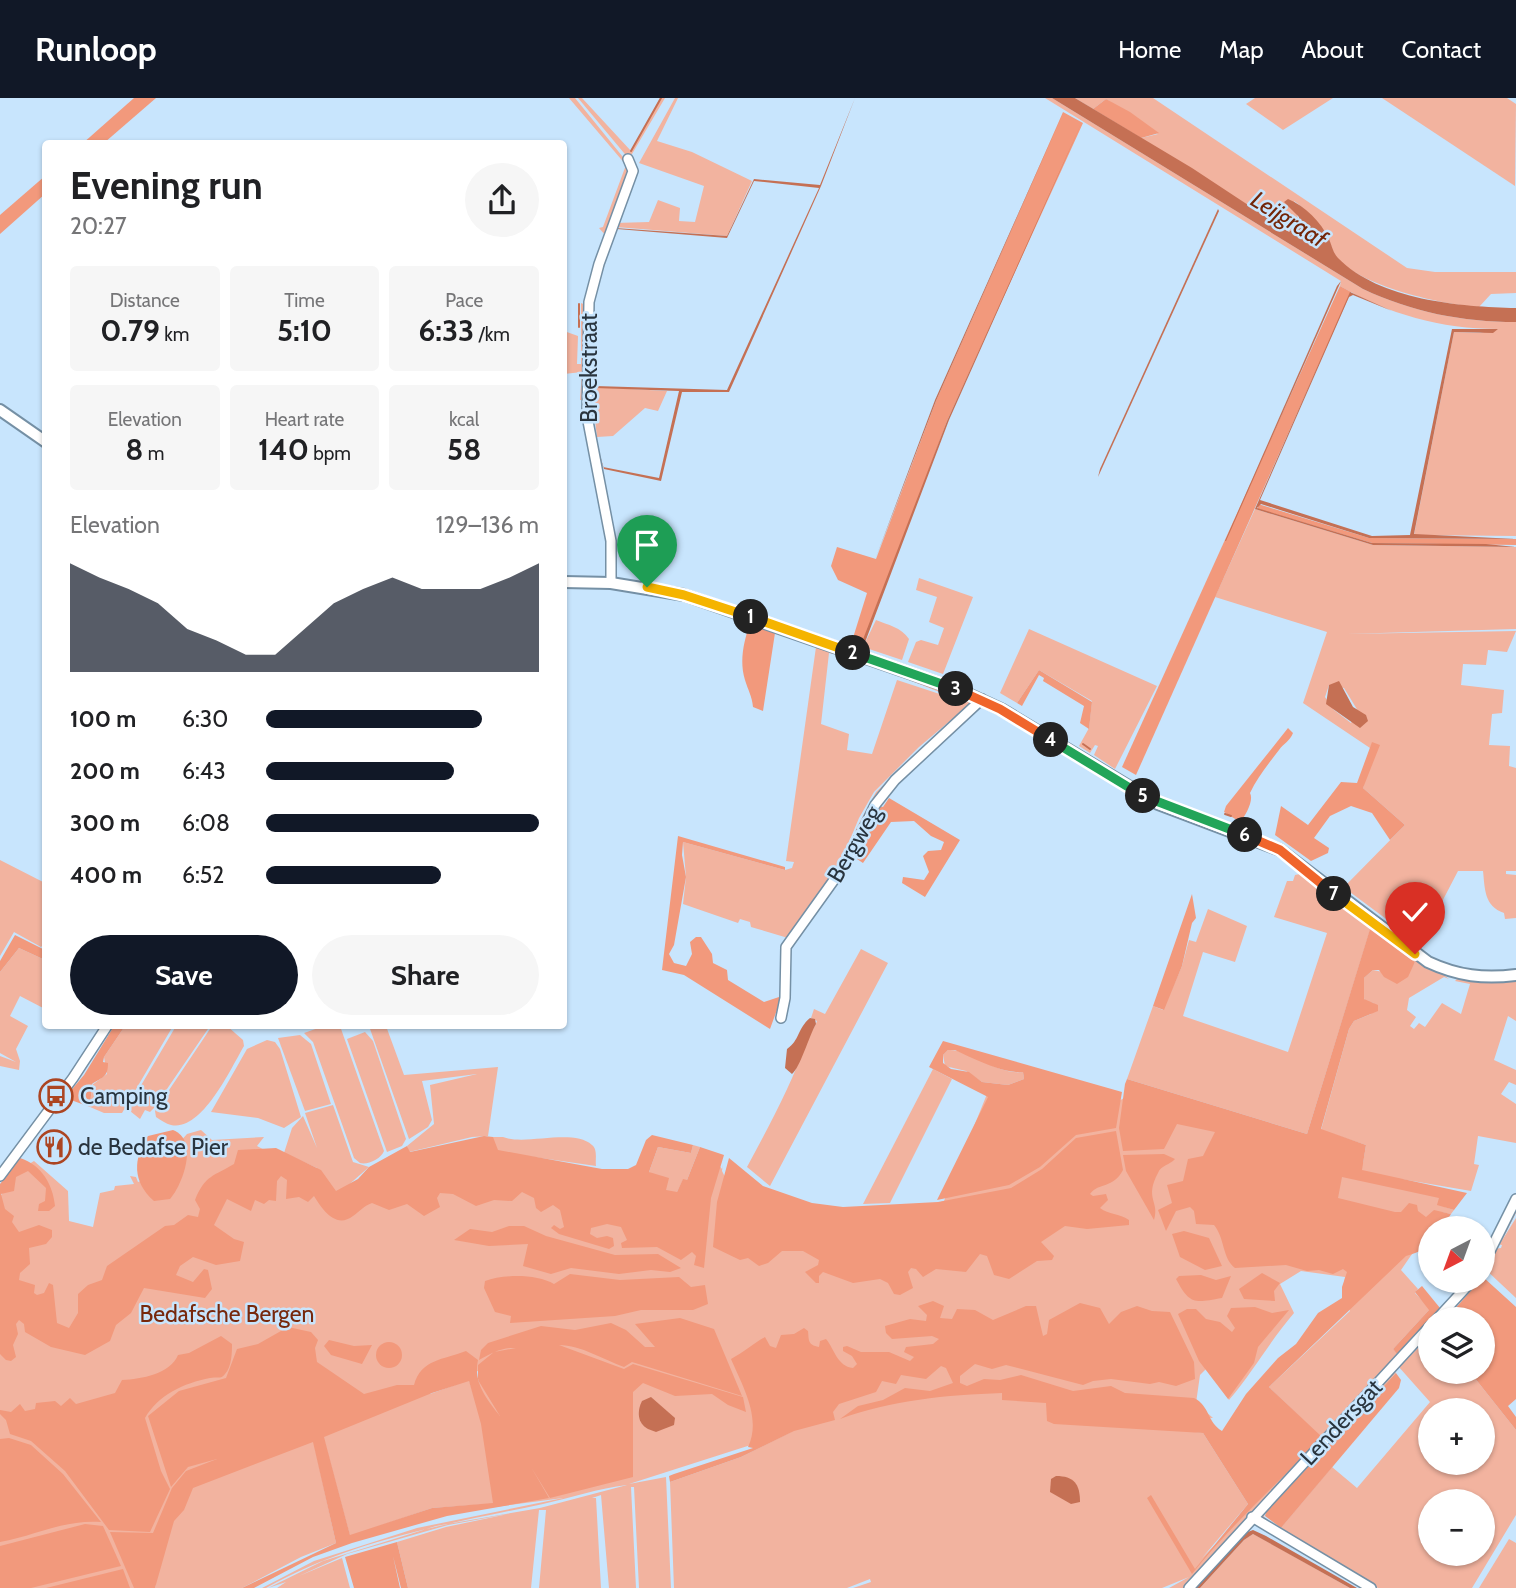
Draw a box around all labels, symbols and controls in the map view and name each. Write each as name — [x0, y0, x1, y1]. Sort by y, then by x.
text: Runloop — [35, 29, 157, 69]
text: Home — [1118, 35, 1181, 64]
text: Map — [1219, 35, 1264, 64]
text: About — [1302, 35, 1364, 64]
text: Contact — [1402, 35, 1481, 64]
text: Evening run — [70, 162, 263, 209]
button: share — [465, 163, 539, 237]
water label: Leijgraaf — [1246, 185, 1334, 254]
text: 20:27 — [70, 212, 127, 240]
text: Distance — [110, 289, 180, 312]
text: Time — [284, 289, 325, 312]
text: Pace — [445, 289, 483, 312]
text: 0.79 — [100, 312, 160, 349]
text: 5:10 — [277, 312, 332, 349]
text: 6:33 — [418, 312, 474, 349]
street label: Broekstraat — [575, 313, 603, 423]
text: km — [160, 323, 189, 346]
text: /km — [474, 323, 510, 346]
text: Elevation — [108, 408, 182, 431]
text: Heart rate — [265, 408, 344, 431]
text: kcal — [449, 408, 479, 431]
text: 8 — [125, 431, 143, 468]
text: 140 — [258, 431, 309, 468]
text: 58 — [447, 431, 481, 468]
text: m — [143, 442, 164, 465]
text: bpm — [309, 442, 351, 465]
text: Elevation — [70, 511, 160, 539]
text: 129–136 m — [436, 511, 539, 539]
pin — [617, 515, 677, 587]
icon: arrive — [628, 526, 666, 564]
pin: 1 — [734, 600, 768, 634]
text: 1 — [747, 605, 754, 628]
pin: 2 — [836, 636, 870, 670]
text: 2 — [847, 641, 858, 664]
pin: 3 — [939, 672, 974, 706]
text: 3 — [950, 677, 961, 700]
text: 100 m — [70, 705, 136, 733]
text: 6:30 — [182, 705, 228, 733]
pin: 4 — [1034, 722, 1068, 758]
text: 4 — [1045, 728, 1056, 751]
text: 200 m — [70, 757, 140, 785]
text: 6:43 — [182, 757, 226, 785]
pin: 5 — [1126, 778, 1160, 814]
text: 5 — [1137, 784, 1148, 807]
street label: Bergweg — [821, 800, 887, 887]
text: 300 m — [70, 809, 140, 837]
text: 6:08 — [182, 809, 230, 837]
pin: 6 — [1228, 818, 1262, 852]
text: 6 — [1239, 823, 1250, 846]
text: 400 m — [70, 861, 142, 889]
text: 6:52 — [182, 861, 224, 889]
pin: 7 — [1316, 876, 1352, 912]
text: 7 — [1329, 882, 1338, 905]
pin — [1385, 882, 1445, 954]
icon: check — [1396, 893, 1434, 931]
button: Save — [70, 935, 298, 1015]
button: Share — [312, 935, 539, 1015]
bus stop icon: Camping — [37, 1077, 75, 1115]
place label: Camping — [80, 1082, 168, 1110]
restaurant icon: de Bedafse Pier — [35, 1128, 73, 1166]
place label: de Bedafse Pier — [78, 1133, 229, 1161]
north arrow — [1418, 1216, 1494, 1293]
map controls — [1418, 1216, 1495, 1566]
park label: Bedafsche Bergen — [140, 1300, 314, 1328]
button: layers — [1418, 1307, 1495, 1384]
street label: Lendersgat — [1294, 1373, 1388, 1471]
button: + — [1418, 1398, 1495, 1475]
button: − — [1418, 1489, 1495, 1566]

